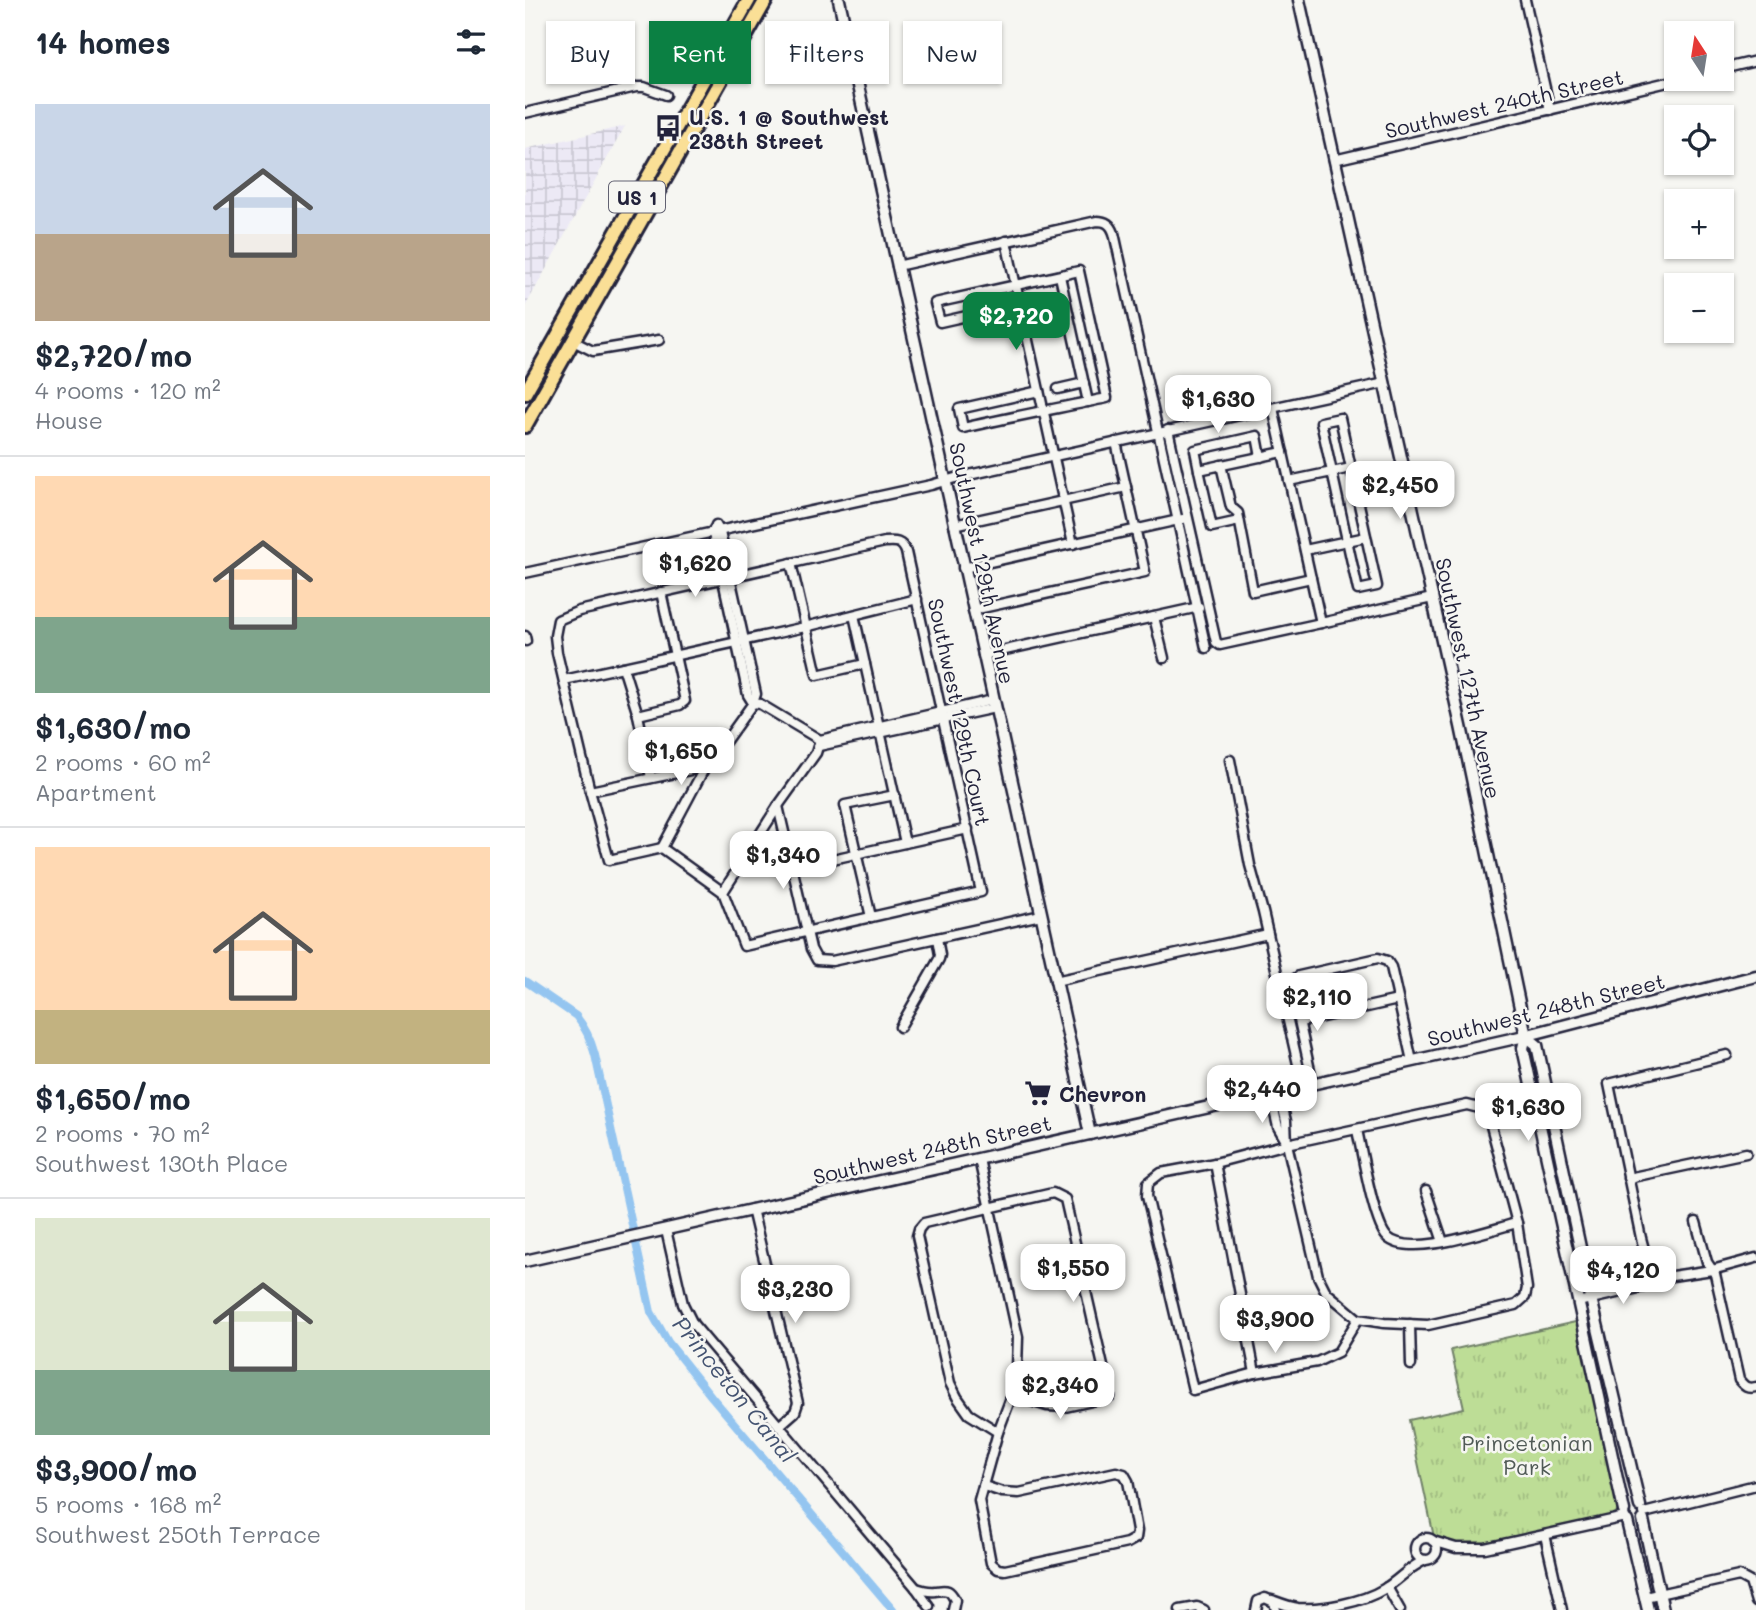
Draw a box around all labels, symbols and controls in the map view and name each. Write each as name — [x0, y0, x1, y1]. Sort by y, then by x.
chip: Buy — [546, 21, 635, 84]
chip: Rent — [649, 21, 751, 84]
chip: Filters — [765, 21, 889, 84]
chip: New — [903, 21, 1002, 84]
north arrow — [1664, 21, 1734, 91]
map controls — [1664, 21, 1734, 343]
text: 14 homes — [35, 22, 171, 62]
icon: filters — [452, 23, 490, 61]
street label: Southwest 240th Street — [1382, 62, 1626, 144]
place label: U.S. 1 @ Southwest 238th Street — [689, 103, 889, 154]
button: locate — [1664, 105, 1734, 175]
bus stop icon: U.S. 1 @ Southwest 238th Street — [653, 113, 683, 143]
icon: home — [200, 150, 326, 276]
road number: US 1 — [609, 182, 665, 212]
button: + — [1664, 189, 1734, 259]
button: − — [1664, 273, 1734, 343]
pin: $2,720 — [959, 292, 1073, 352]
text: $2,720 — [979, 300, 1053, 330]
text: $2,720/mo — [35, 335, 192, 375]
text: 4 rooms · 120 m² — [35, 375, 221, 405]
pin: $1,630 — [1161, 376, 1275, 435]
text: $1,630 — [1181, 383, 1255, 413]
text: House — [35, 405, 103, 435]
street label: Southwest 129th Avenue — [944, 440, 1022, 686]
pin: $2,450 — [1343, 462, 1457, 521]
text: $2,450 — [1362, 469, 1438, 499]
icon: home — [200, 522, 326, 648]
pin: $1,620 — [638, 540, 752, 599]
text: $1,620 — [658, 547, 732, 577]
street label: Southwest 127th Avenue — [1430, 555, 1508, 801]
street label: Southwest 129th Court — [923, 596, 997, 828]
text: $1,630/mo — [35, 707, 191, 747]
pin: $1,650 — [624, 728, 738, 787]
text: $1,650 — [644, 735, 718, 765]
text: 2 rooms · 60 m² — [35, 747, 211, 777]
text: Apartment — [35, 777, 157, 807]
pin: $1,340 — [726, 832, 840, 891]
text: $1,340 — [746, 839, 820, 869]
icon: home — [200, 893, 326, 1019]
street label: Southwest 248th Street — [1425, 966, 1667, 1052]
pin: $2,110 — [1260, 974, 1374, 1033]
text: $2,110 — [1282, 981, 1352, 1011]
pin: $2,440 — [1205, 1066, 1319, 1125]
text: $2,440 — [1223, 1073, 1301, 1103]
text: $1,650/mo — [35, 1078, 191, 1118]
supermarket icon: Chevron — [1023, 1078, 1053, 1108]
place label: Chevron — [1059, 1080, 1146, 1107]
pin: $1,630 — [1471, 1084, 1585, 1143]
text: $1,630 — [1491, 1091, 1565, 1121]
street label: Southwest 248th Street — [810, 1108, 1054, 1190]
text: 2 rooms · 70 m² — [35, 1118, 210, 1148]
text: Southwest 130th Place — [35, 1148, 288, 1178]
pin: $1,550 — [1016, 1244, 1130, 1304]
pin: $4,120 — [1566, 1246, 1680, 1306]
text: $1,550 — [1036, 1252, 1110, 1282]
text: $4,120 — [1586, 1254, 1660, 1284]
icon: home — [200, 1264, 326, 1390]
pin: $3,230 — [738, 1266, 852, 1325]
text: $3,230 — [757, 1273, 833, 1303]
pin: $3,900 — [1218, 1296, 1332, 1355]
text: $3,900 — [1236, 1303, 1314, 1333]
water label: Princeton Canal — [667, 1309, 804, 1469]
pin: $2,340 — [1003, 1362, 1117, 1421]
text: $2,340 — [1021, 1369, 1099, 1399]
park label: Princetonian Park — [1461, 1429, 1593, 1480]
text: $3,900/mo — [35, 1449, 197, 1489]
text: 5 rooms · 168 m² — [35, 1489, 221, 1519]
text: Southwest 250th Terrace — [35, 1519, 321, 1549]

